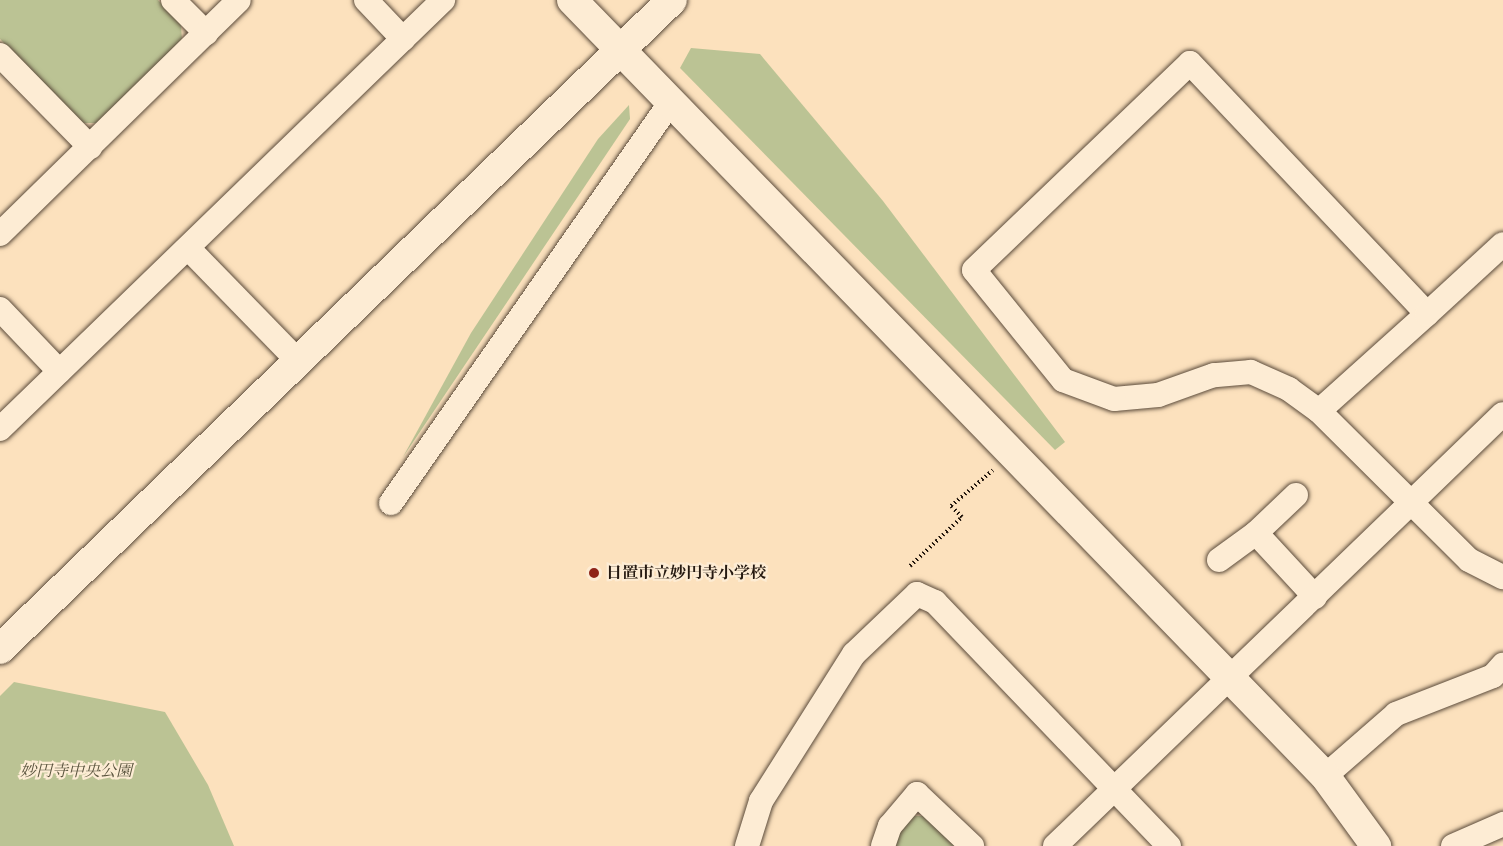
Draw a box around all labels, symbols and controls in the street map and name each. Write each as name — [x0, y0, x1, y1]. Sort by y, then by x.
place label: 日置市立妙円寺小学校 — [606, 563, 766, 583]
marker: 日置市立妙円寺小学校 — [587, 566, 601, 580]
park label: 妙円寺中央公園 — [20, 761, 132, 781]

